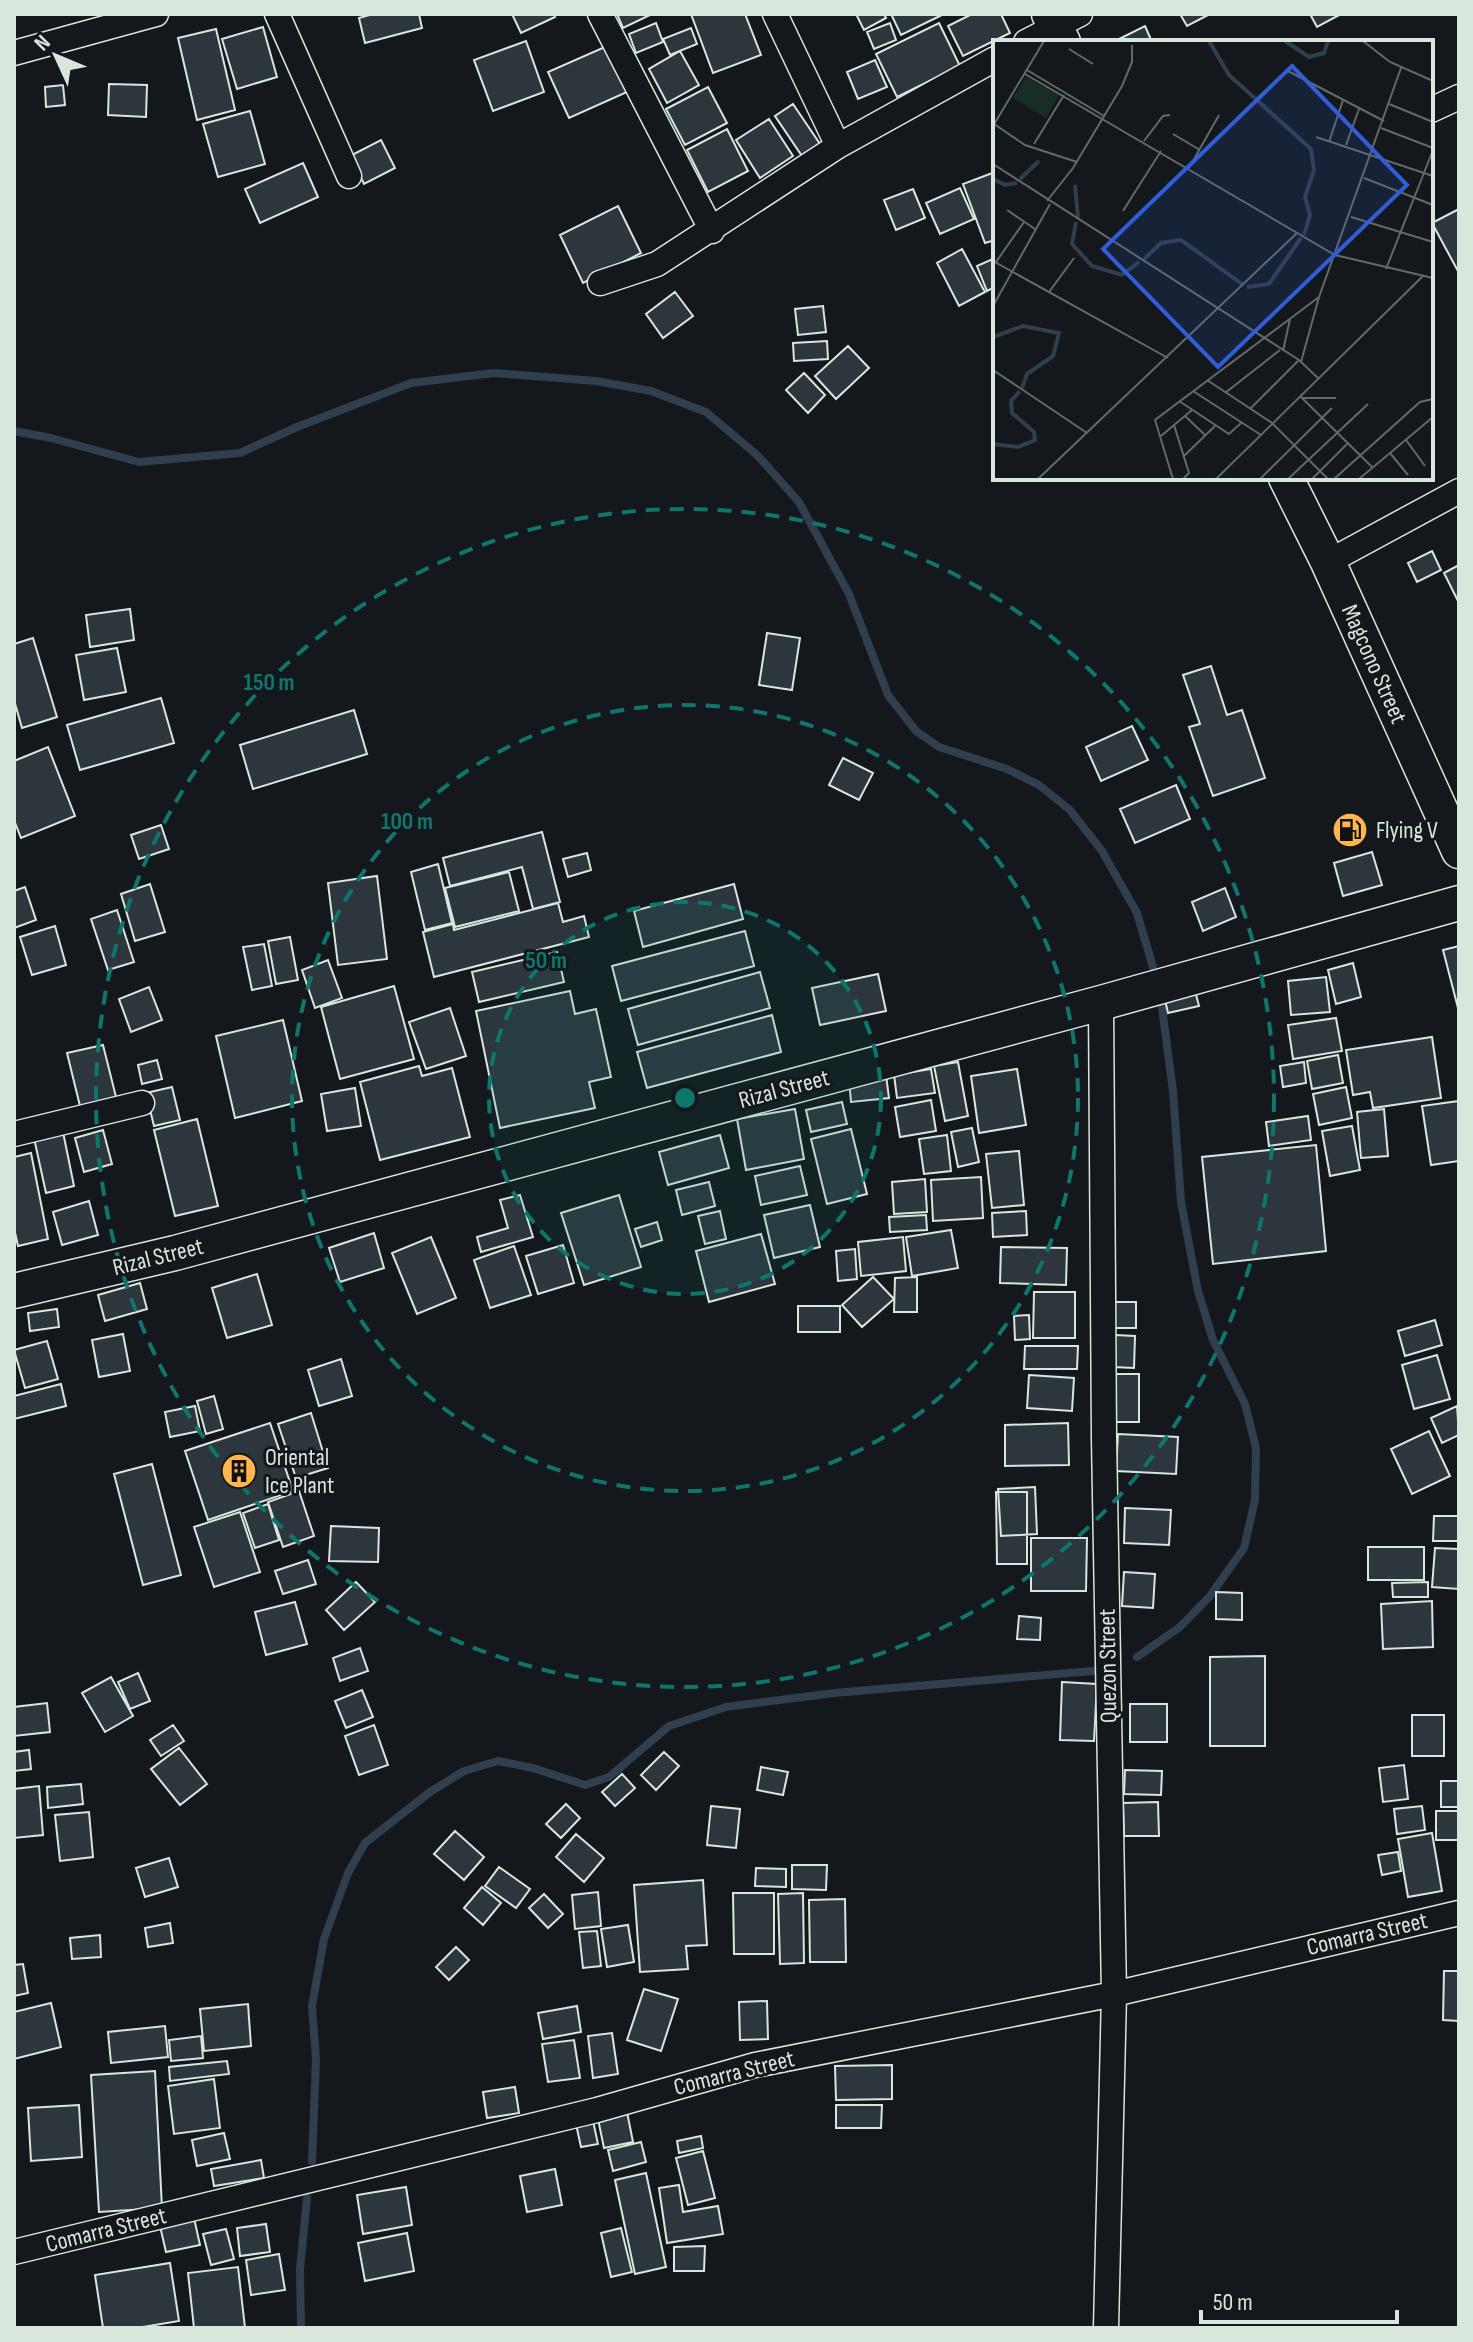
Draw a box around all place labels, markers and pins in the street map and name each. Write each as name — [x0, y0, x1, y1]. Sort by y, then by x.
fuel station icon: Flying V — [1331, 811, 1369, 849]
place label: Flying V — [1376, 816, 1438, 845]
centre of rings — [671, 1084, 699, 1112]
place label: Oriental Ice Plant — [265, 1443, 334, 1500]
building icon: Oriental Ice Plant — [220, 1452, 258, 1490]

